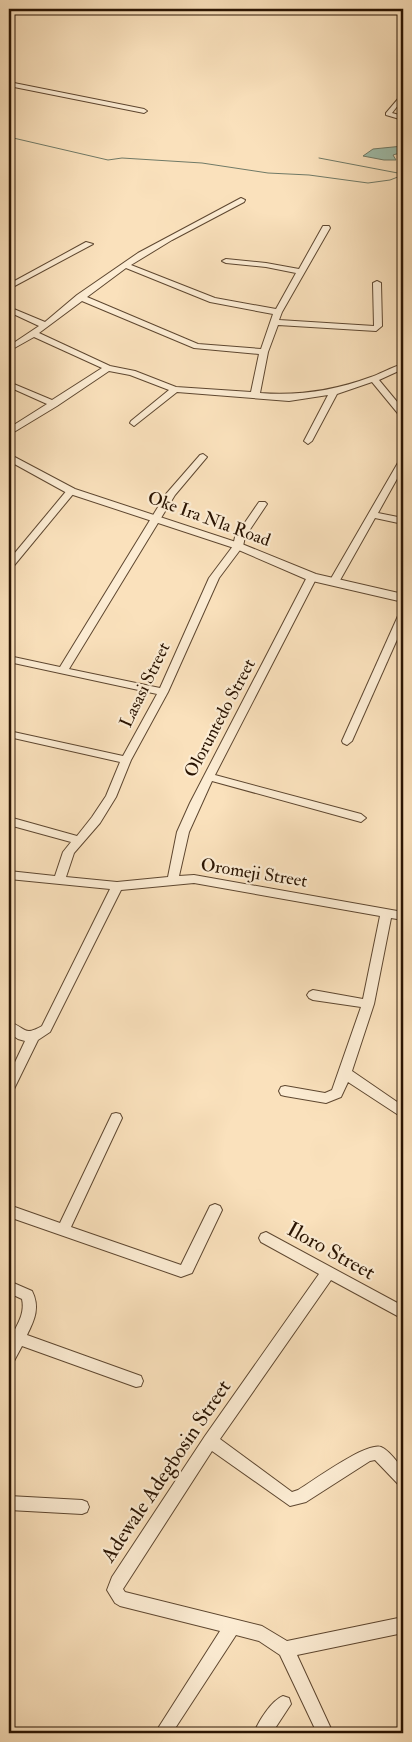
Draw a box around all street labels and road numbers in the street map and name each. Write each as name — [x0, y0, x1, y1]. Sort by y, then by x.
street label: Oke Ira Nla Road — [144, 486, 274, 552]
street label: Lasasi Street — [114, 638, 176, 731]
street label: Oloruntedo Street — [179, 655, 261, 781]
street label: Oromeji Street — [199, 853, 309, 893]
street label: Iloro Street — [282, 1216, 380, 1286]
street label: Adewale Adegbosin Street — [94, 1374, 237, 1568]

